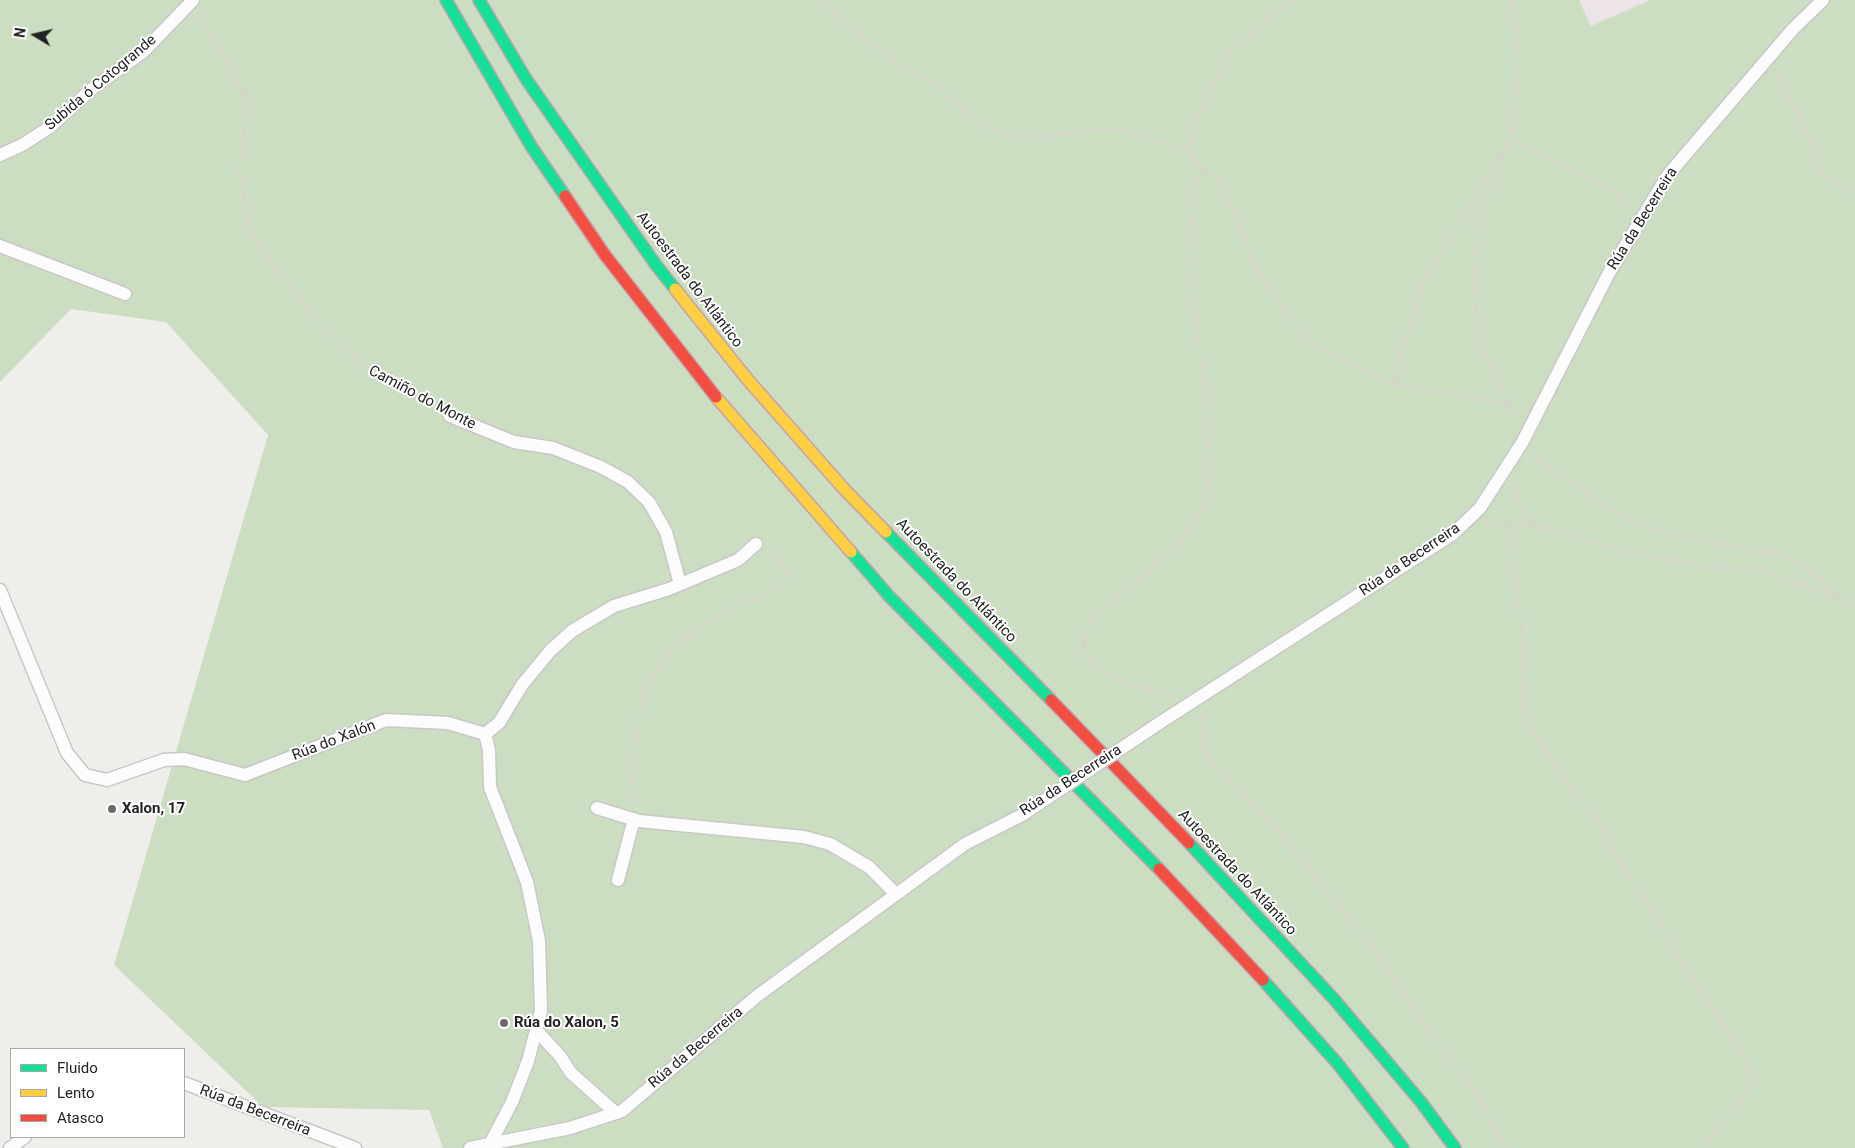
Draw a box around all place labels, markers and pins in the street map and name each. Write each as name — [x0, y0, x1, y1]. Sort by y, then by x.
place label: Xalon, 17 — [122, 800, 185, 818]
marker: Xalon, 17 — [106, 803, 118, 815]
place label: Rúa do Xalon, 5 — [514, 1014, 619, 1032]
marker: Rúa do Xalon, 5 — [498, 1017, 510, 1029]

